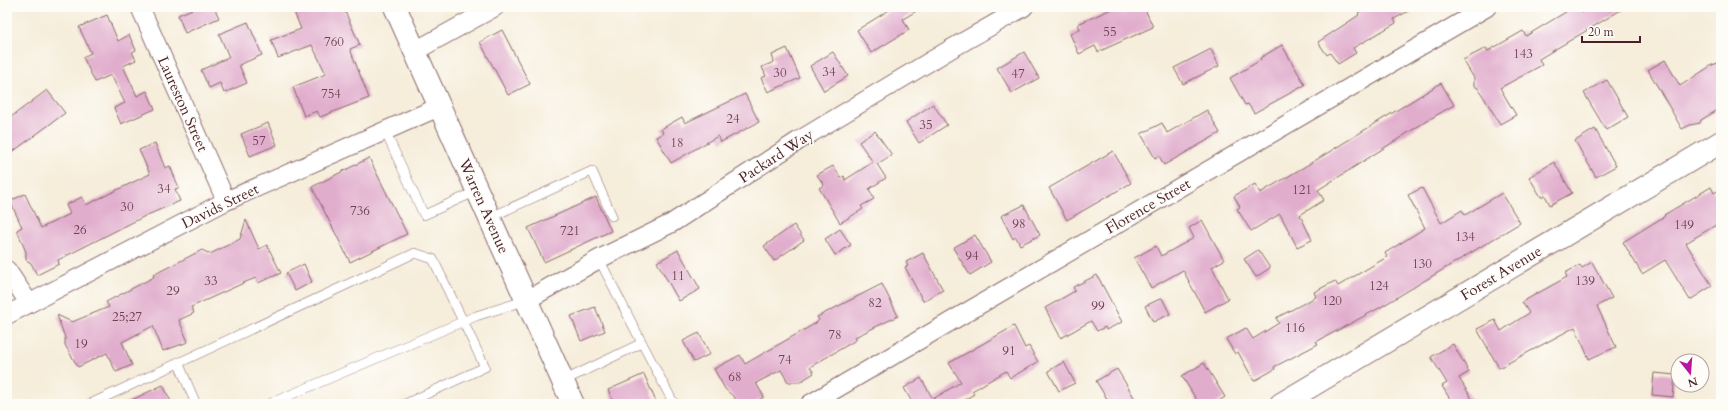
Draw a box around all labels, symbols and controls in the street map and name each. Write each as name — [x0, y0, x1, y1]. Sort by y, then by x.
scale bar — [1582, 18, 1640, 44]
house number: 55 — [1103, 23, 1117, 41]
text: 20 m — [1588, 24, 1615, 40]
house number: 760 — [324, 33, 344, 51]
house number: 143 — [1513, 45, 1533, 63]
street label: Laureston Street — [153, 53, 213, 155]
house number: 34 — [822, 63, 836, 81]
house number: 30 — [773, 64, 787, 82]
house number: 47 — [1011, 65, 1025, 83]
house number: 754 — [321, 85, 341, 103]
house number: 24 — [726, 110, 740, 128]
house number: 35 — [919, 116, 933, 134]
street label: Packard Way — [735, 124, 817, 188]
house number: 57 — [252, 132, 266, 150]
house number: 18 — [670, 134, 684, 152]
street label: Warren Avenue — [454, 154, 514, 257]
street label: Florence Street — [1102, 173, 1194, 238]
street label: Davids Street — [178, 179, 262, 233]
house number: 34 — [157, 180, 171, 198]
house number: 121 — [1292, 181, 1312, 199]
house number: 30 — [120, 198, 134, 216]
house number: 736 — [350, 202, 370, 220]
house number: 98 — [1012, 215, 1026, 233]
house number: 149 — [1674, 216, 1694, 234]
house number: 26 — [73, 221, 87, 239]
house number: 721 — [560, 222, 580, 240]
house number: 134 — [1455, 228, 1475, 246]
street label: Forest Avenue — [1457, 241, 1545, 305]
house number: 94 — [965, 247, 979, 265]
house number: 130 — [1412, 255, 1432, 273]
house number: 11 — [671, 267, 685, 285]
house number: 33 — [204, 272, 218, 290]
house number: 139 — [1575, 272, 1595, 290]
house number: 124 — [1369, 277, 1389, 295]
house number: 29 — [166, 282, 180, 300]
house number: 120 — [1322, 292, 1342, 310]
house number: 82 — [868, 294, 882, 312]
house number: 99 — [1091, 297, 1105, 315]
house number: 25;27 — [112, 308, 142, 326]
house number: 116 — [1285, 319, 1305, 337]
house number: 78 — [828, 326, 842, 344]
house number: 19 — [74, 335, 88, 353]
house number: 91 — [1002, 342, 1016, 360]
house number: 74 — [778, 351, 792, 369]
north arrow — [1670, 353, 1710, 393]
house number: 68 — [728, 368, 742, 386]
text: N — [1686, 374, 1700, 391]

